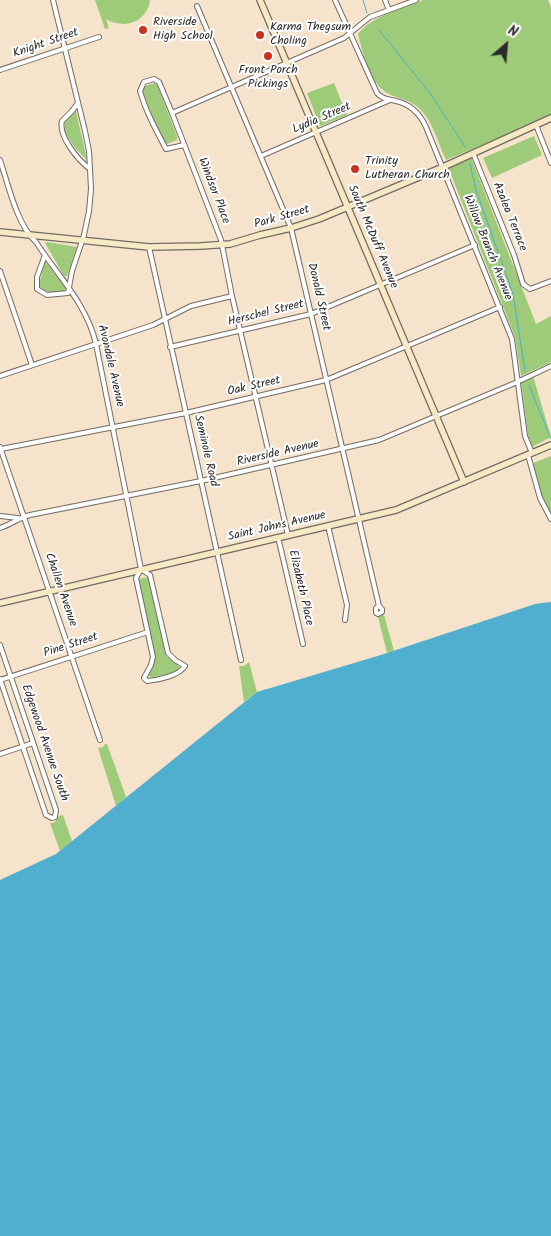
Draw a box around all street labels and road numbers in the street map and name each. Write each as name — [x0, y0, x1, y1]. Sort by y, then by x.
street label: Knight Street — [11, 26, 81, 62]
street label: Lydia Street — [291, 100, 353, 138]
street label: Windsor Place — [194, 156, 232, 226]
street label: Azalea Terrace — [489, 180, 529, 254]
street label: South McDuff Avenue — [344, 183, 400, 291]
street label: Willow Branch Avenue — [459, 193, 515, 303]
street label: Park Street — [253, 203, 311, 233]
street label: Donald Street — [303, 262, 333, 332]
street label: Herschel Street — [226, 298, 306, 330]
street label: Avondale Avenue — [94, 323, 126, 409]
street label: Oak Street — [226, 374, 282, 400]
street label: Seminole Road — [190, 414, 220, 488]
street label: Riverside Avenue — [236, 438, 320, 470]
street label: Saint Johns Avenue — [227, 509, 327, 545]
street label: Elizabeth Place — [284, 549, 316, 627]
street label: Challen Avenue — [41, 551, 79, 629]
street label: Pine Street — [42, 630, 100, 662]
street label: Edgewood Avenue South — [17, 683, 71, 803]

